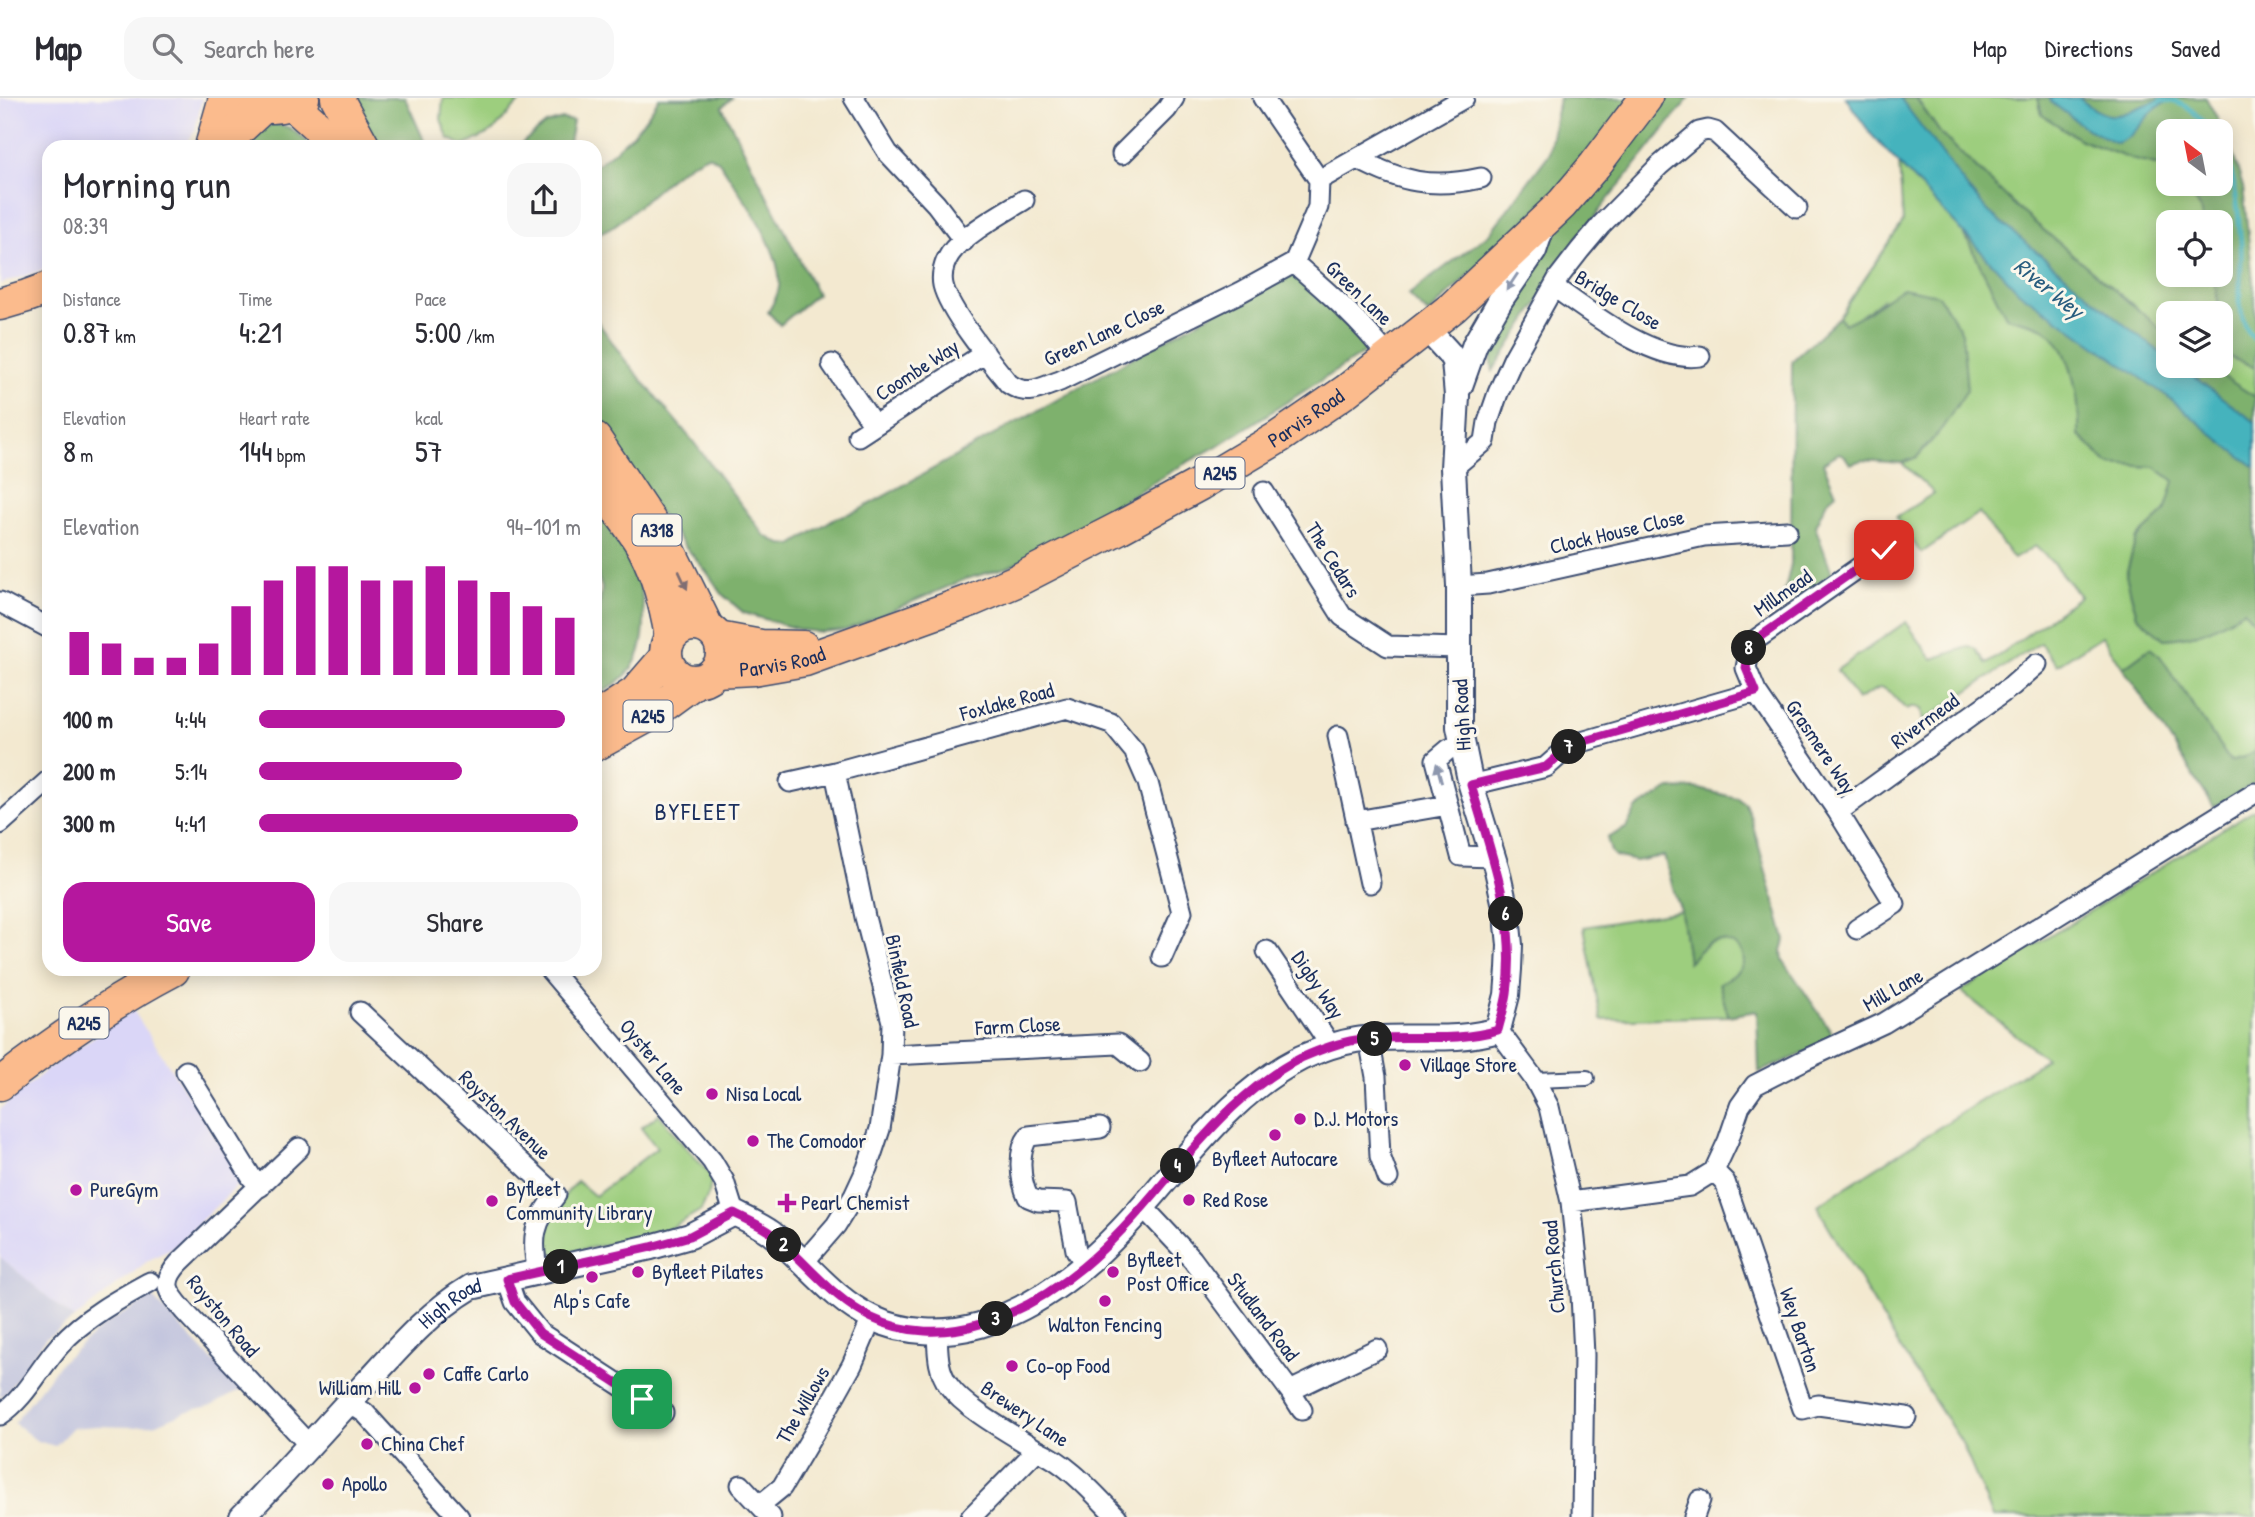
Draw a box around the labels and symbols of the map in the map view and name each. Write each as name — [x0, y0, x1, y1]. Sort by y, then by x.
north arrow — [2156, 119, 2233, 196]
water label: River Wey — [2007, 250, 2092, 327]
street label: Green Lane — [1319, 253, 1399, 332]
street label: Bridge Close — [1570, 262, 1667, 337]
one-way arrow — [1506, 273, 1519, 292]
street label: Green Lane Close — [1039, 292, 1169, 373]
street label: Coombe Way — [869, 332, 964, 408]
street label: Parvis Road — [1262, 381, 1350, 454]
road number: A245 — [1196, 458, 1244, 488]
street label: Clock House Close — [1547, 502, 1687, 561]
road number: A318 — [632, 514, 682, 546]
street label: The Cedars — [1299, 516, 1368, 603]
pin — [1854, 520, 1914, 580]
street label: Millmead — [1748, 562, 1818, 623]
one-way arrow — [677, 570, 689, 590]
pin: 8 — [1732, 630, 1766, 666]
street label: Parvis Road — [739, 639, 829, 684]
street label: Foxlake Road — [956, 675, 1057, 728]
street label: High Road — [1445, 678, 1478, 752]
street label: Rivermead — [1885, 686, 1965, 755]
street label: Grasmere Way — [1779, 694, 1864, 800]
road number: A245 — [624, 701, 672, 732]
pin: 7 — [1552, 730, 1586, 764]
one-way arrow — [1433, 762, 1444, 784]
district label: BYFLEET — [654, 795, 742, 827]
pin: 6 — [1488, 896, 1524, 932]
street label: Binfield Road — [878, 932, 927, 1030]
street label: Digby Way — [1285, 945, 1352, 1025]
street label: Mill Lane — [1857, 961, 1928, 1018]
road number: A245 — [60, 1007, 108, 1038]
street label: Farm Close — [974, 1009, 1061, 1042]
street label: Oyster Lane — [613, 1012, 694, 1101]
pin: 5 — [1358, 1021, 1392, 1056]
place label: Village Store — [1419, 1050, 1517, 1079]
marker: Village Store — [1397, 1057, 1413, 1073]
street label: Royston Avenue — [453, 1063, 558, 1166]
place label: Nisa Local — [726, 1079, 802, 1108]
marker: Nisa Local — [704, 1086, 720, 1102]
place label: D.J. Motors — [1314, 1104, 1398, 1133]
marker: D.J. Motors — [1292, 1111, 1308, 1127]
place label: The Comodor — [767, 1126, 866, 1155]
marker: Byfleet Autocare — [1267, 1127, 1283, 1143]
marker: The Comodor — [745, 1133, 761, 1149]
place label: Byfleet Autocare — [1212, 1144, 1338, 1173]
pin: 4 — [1160, 1148, 1196, 1184]
place label: Byfleet Community Library — [506, 1174, 653, 1227]
place label: PureGym — [90, 1175, 158, 1204]
marker: PureGym — [68, 1182, 84, 1198]
place label: Red Rose — [1203, 1185, 1268, 1214]
place label: Pearl Chemist — [801, 1188, 910, 1217]
marker: Red Rose — [1181, 1192, 1197, 1208]
marker: Byfleet Community Library — [484, 1193, 500, 1209]
marker: Pearl Chemist — [779, 1195, 795, 1211]
street label: Church Road — [1535, 1219, 1572, 1315]
pin: 2 — [766, 1228, 802, 1262]
place label: Byfleet Post Office — [1127, 1245, 1210, 1298]
pin: 1 — [544, 1250, 578, 1284]
place label: Byfleet Pilates — [652, 1257, 763, 1286]
marker: Byfleet Pilates — [630, 1264, 646, 1280]
marker: Byfleet Post Office — [1105, 1264, 1121, 1280]
street label: Studland Road — [1220, 1266, 1306, 1367]
street label: Royston Road — [180, 1268, 266, 1363]
marker: Alp's Cafe — [584, 1269, 600, 1285]
street label: High Road — [411, 1270, 483, 1335]
street label: Wey Barton — [1773, 1284, 1828, 1376]
place label: Alp's Cafe — [554, 1286, 630, 1315]
marker: Walton Fencing — [1097, 1293, 1113, 1309]
pin: 3 — [978, 1302, 1014, 1336]
place label: Walton Fencing — [1048, 1310, 1162, 1339]
place label: Co-op Food — [1026, 1351, 1110, 1380]
marker: Co-op Food — [1004, 1358, 1020, 1374]
place label: Caffe Carlo — [443, 1359, 529, 1388]
street label: The Willows — [769, 1361, 836, 1449]
marker: Caffe Carlo — [421, 1366, 437, 1382]
pin — [612, 1369, 672, 1429]
place label: William Hill — [319, 1373, 402, 1402]
street label: Brewery Lane — [975, 1373, 1075, 1454]
marker: William Hill — [407, 1380, 423, 1396]
place label: China Chef — [381, 1429, 465, 1458]
marker: China Chef — [359, 1436, 375, 1452]
place label: Apollo — [342, 1469, 387, 1498]
marker: Apollo — [320, 1476, 336, 1492]

